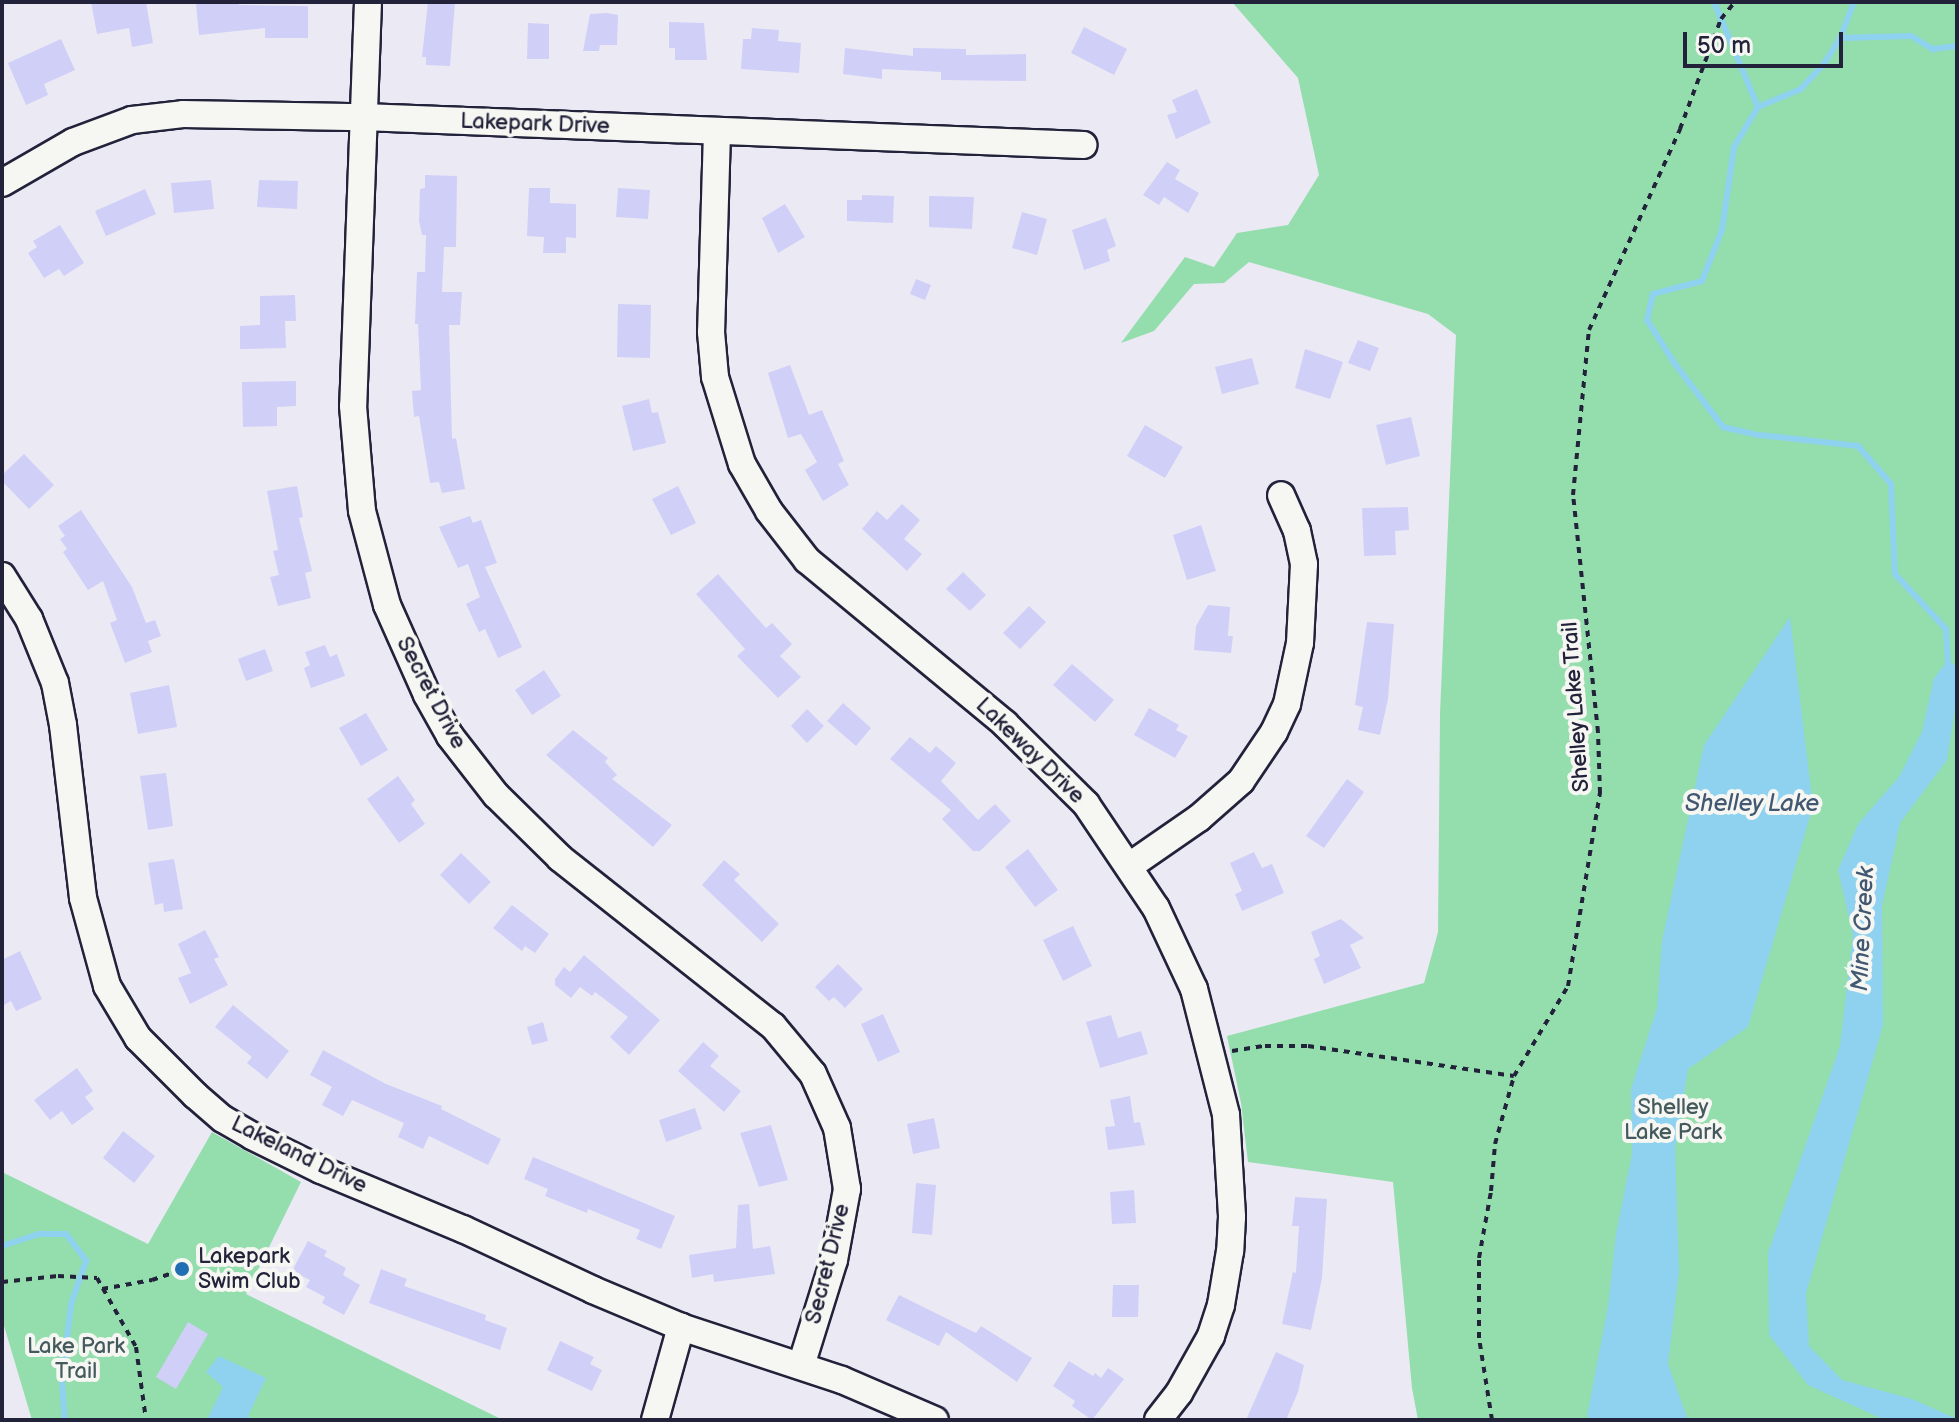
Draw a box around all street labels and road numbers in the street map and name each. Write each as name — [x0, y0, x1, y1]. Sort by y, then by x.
street label: Lakepark Drive — [460, 108, 610, 140]
street label: Shelley Lake Trail — [1557, 620, 1595, 794]
street label: Secret Drive — [390, 632, 472, 754]
street label: Lakeway Drive — [970, 692, 1090, 810]
street label: Lakeland Drive — [227, 1111, 371, 1199]
street label: Secret Drive — [800, 1201, 856, 1327]

